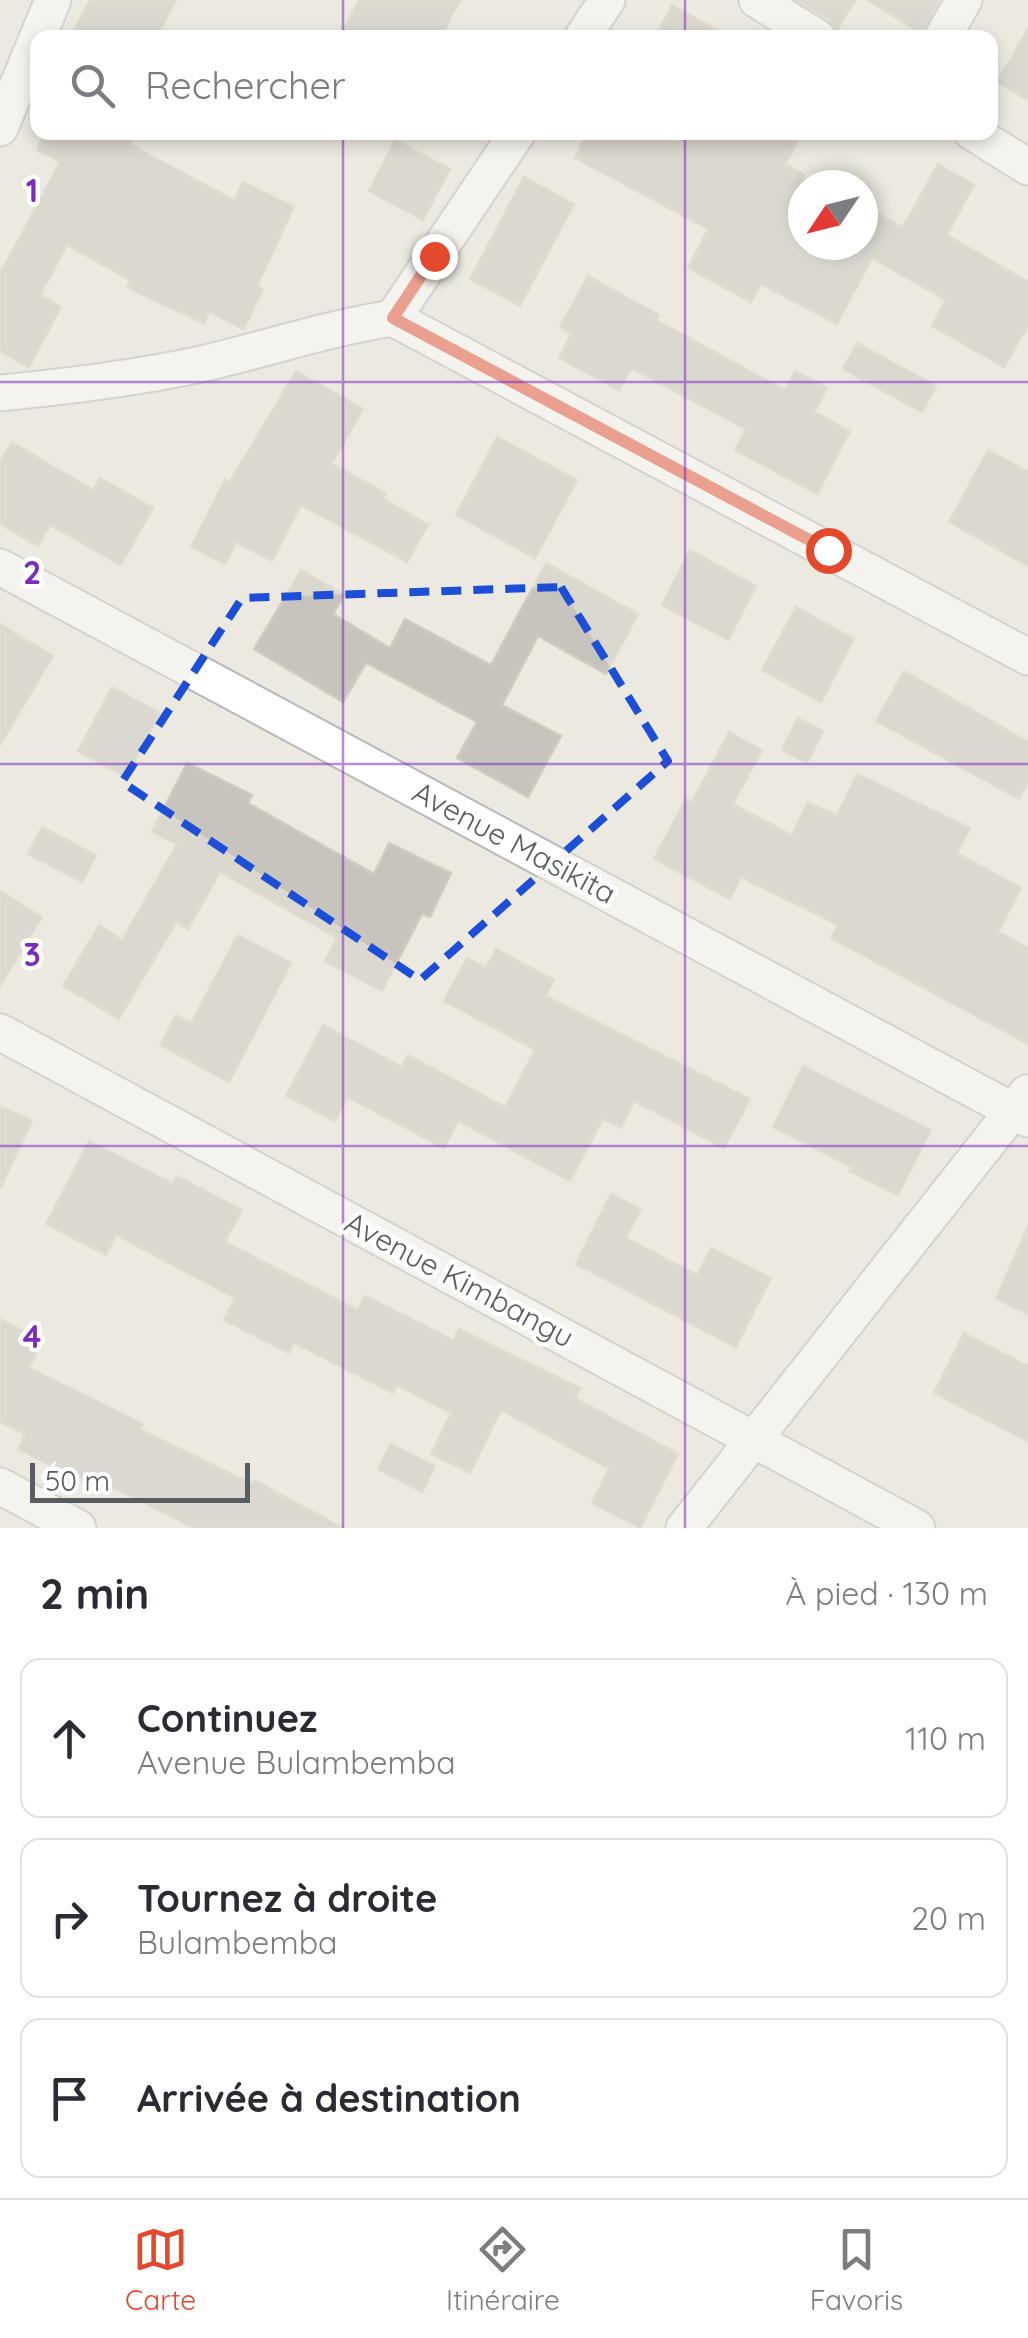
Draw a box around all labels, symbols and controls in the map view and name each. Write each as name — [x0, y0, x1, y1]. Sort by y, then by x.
search box — [30, 30, 998, 140]
icon: search — [65, 58, 120, 113]
text: Rechercher — [145, 61, 346, 109]
text: 1 — [26, 170, 38, 210]
north arrow — [788, 170, 878, 260]
route end — [412, 234, 458, 280]
route start — [806, 528, 852, 574]
text: 2 — [23, 552, 41, 592]
street label: Avenue Masikita — [406, 773, 623, 912]
text: 3 — [23, 934, 41, 974]
street label: Avenue Kimbangu — [338, 1203, 581, 1356]
text: 4 — [23, 1316, 42, 1356]
scale bar — [30, 1458, 250, 1502]
text: 50 m — [45, 1463, 110, 1498]
text: 2 min — [40, 1567, 149, 1620]
text: À pied · 130 m — [786, 1573, 988, 1613]
text: Continuez — [137, 1694, 317, 1742]
icon: ahead — [42, 1711, 97, 1766]
text: 110 m — [905, 1718, 986, 1758]
text: Avenue Bulambemba — [137, 1742, 456, 1782]
text: Tournez à droite — [137, 1874, 437, 1922]
icon: right — [42, 1891, 97, 1946]
text: 20 m — [911, 1898, 986, 1938]
text: Bulambemba — [137, 1922, 337, 1962]
icon: arrive — [42, 2071, 97, 2126]
text: Arrivée à destination — [137, 2074, 521, 2122]
tab: Carte — [125, 2222, 196, 2317]
tab: Itinéraire — [446, 2222, 560, 2317]
tab: Favoris — [810, 2222, 903, 2317]

